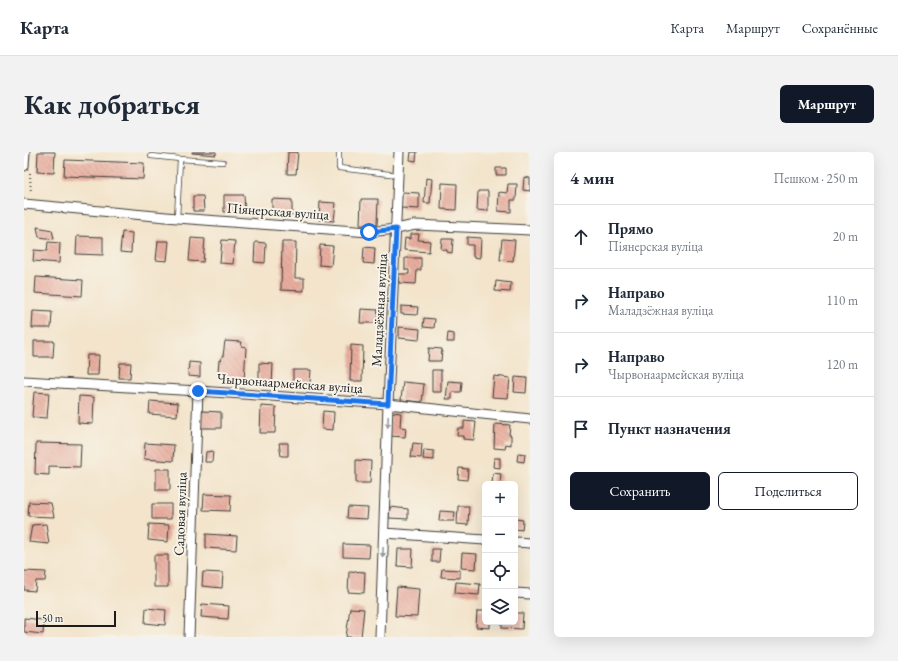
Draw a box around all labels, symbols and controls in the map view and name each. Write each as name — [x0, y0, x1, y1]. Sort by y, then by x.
text: Карта — [20, 15, 69, 40]
text: Карта — [671, 19, 704, 37]
text: Маршрут — [726, 19, 780, 37]
text: Сохранённые — [802, 19, 878, 37]
button: Маршрут — [780, 85, 874, 123]
text: Как добраться — [24, 86, 200, 122]
text: 4 мин — [570, 167, 614, 189]
text: Пешком · 250 m — [774, 170, 858, 187]
street label: Піянерская вуліца — [226, 198, 330, 224]
text: Прямо — [608, 219, 653, 238]
route start — [360, 223, 378, 241]
icon: ahead — [570, 226, 592, 248]
text: 20 m — [833, 228, 858, 245]
text: Піянерская вуліца — [608, 238, 703, 255]
street label: Маладзёжная вуліца — [367, 252, 391, 367]
text: Направо — [608, 283, 665, 302]
icon: right — [570, 290, 592, 312]
text: 110 m — [827, 292, 858, 309]
text: Маладзёжная вуліца — [608, 302, 713, 319]
text: Направо — [608, 347, 665, 366]
icon: right — [570, 354, 592, 376]
text: 120 m — [827, 356, 858, 373]
text: Чырвонаармейская вуліца — [608, 366, 744, 383]
street label: Чырвонаармейская вуліца — [216, 369, 364, 397]
route end — [189, 382, 207, 400]
one-way arrow — [384, 416, 391, 428]
icon: arrive — [570, 418, 592, 440]
text: Пункт назначения — [608, 419, 731, 438]
street label: Садовая вуліца — [170, 471, 190, 556]
button: Сохранить — [570, 472, 710, 510]
button: Поделиться — [718, 472, 858, 510]
map controls — [482, 481, 518, 625]
button: + — [482, 481, 518, 517]
button: − — [482, 517, 518, 553]
one-way arrow — [380, 546, 387, 558]
button: locate — [482, 553, 518, 589]
button: layers — [482, 589, 518, 625]
scale bar — [36, 609, 116, 628]
text: 50 m — [42, 611, 63, 625]

